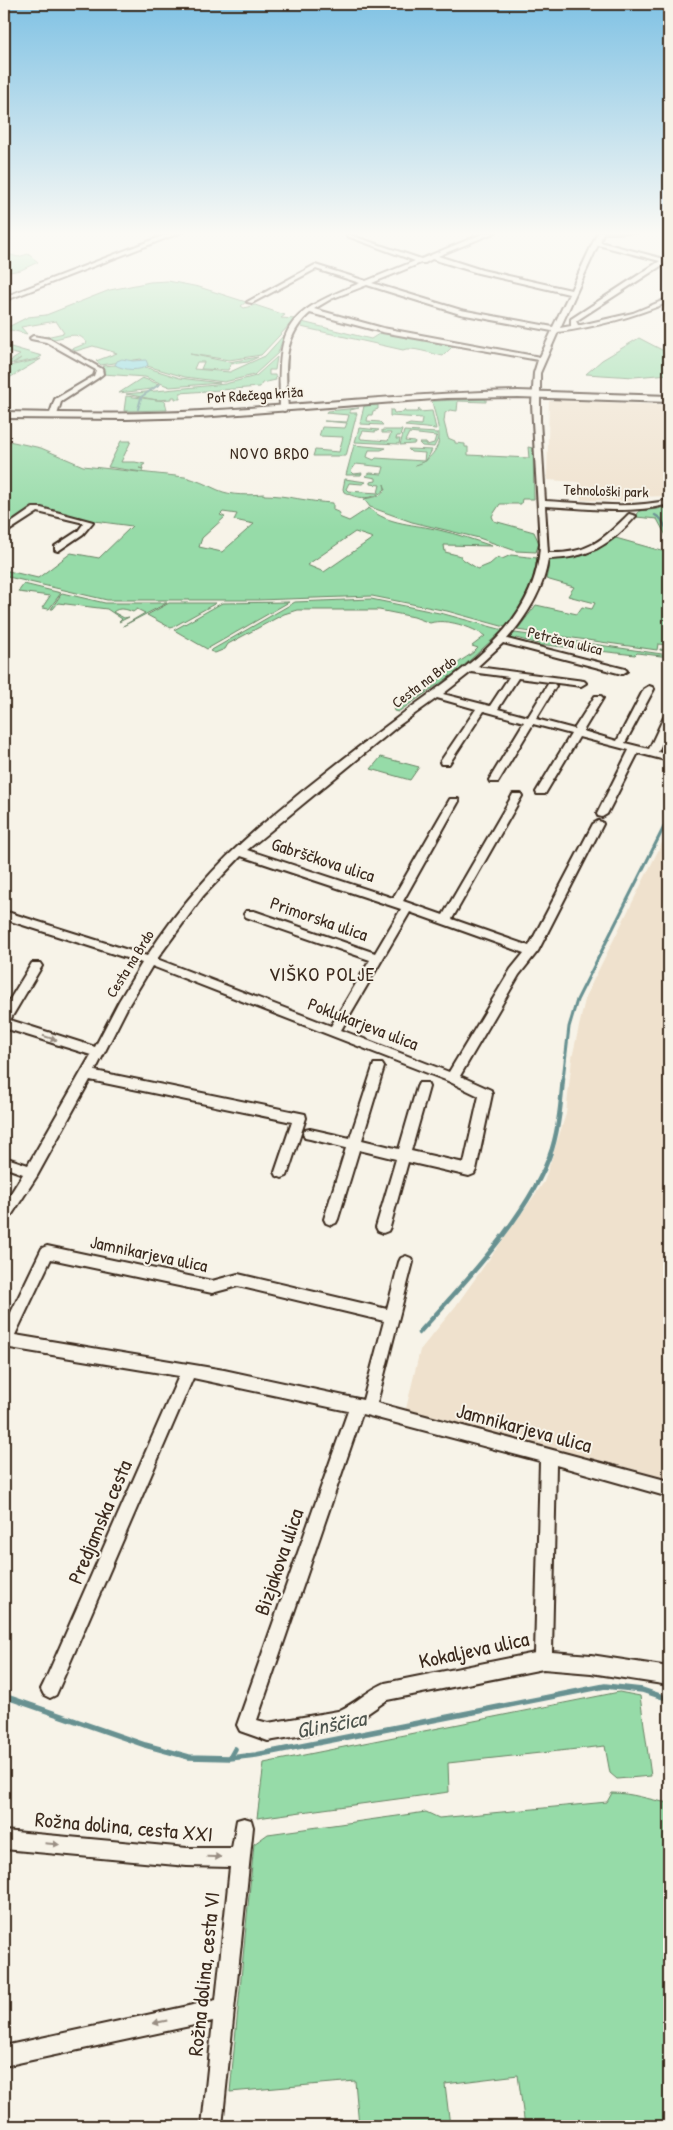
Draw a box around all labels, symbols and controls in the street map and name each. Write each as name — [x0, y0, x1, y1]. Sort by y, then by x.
street label: Pot Rdečega križa — [206, 381, 304, 408]
district label: NOVO BRDO — [230, 442, 310, 464]
street label: Tehnološki park — [563, 479, 649, 502]
street label: Petrčeva ulica — [526, 621, 605, 660]
street label: Cesta na Brdo — [387, 650, 460, 713]
street label: Gabrščkova ulica — [268, 831, 378, 888]
street label: Primorska ulica — [267, 890, 371, 947]
street label: Cesta na Brdo — [101, 926, 159, 1001]
district label: VIŠKO POLJE — [269, 960, 375, 987]
street label: Poklukarjeva ulica — [304, 991, 422, 1056]
one-way arrow — [43, 1035, 58, 1043]
street label: Jamnikarjeva ulica — [88, 1229, 210, 1278]
street label: Jamnikarjeva ulica — [453, 1395, 595, 1460]
street label: Predjamska cesta — [60, 1455, 139, 1588]
street label: Bizjakova ulica — [247, 1505, 310, 1619]
street label: Kokaljeva ulica — [416, 1624, 532, 1675]
water label: Glinščica — [294, 1702, 371, 1745]
street label: Rožna dolina, cesta XXI — [34, 1804, 214, 1849]
one-way arrow — [45, 1840, 61, 1848]
one-way arrow — [206, 1853, 222, 1861]
street label: Rožna dolina, cesta VI — [180, 1890, 227, 2057]
one-way arrow — [152, 2018, 167, 2026]

